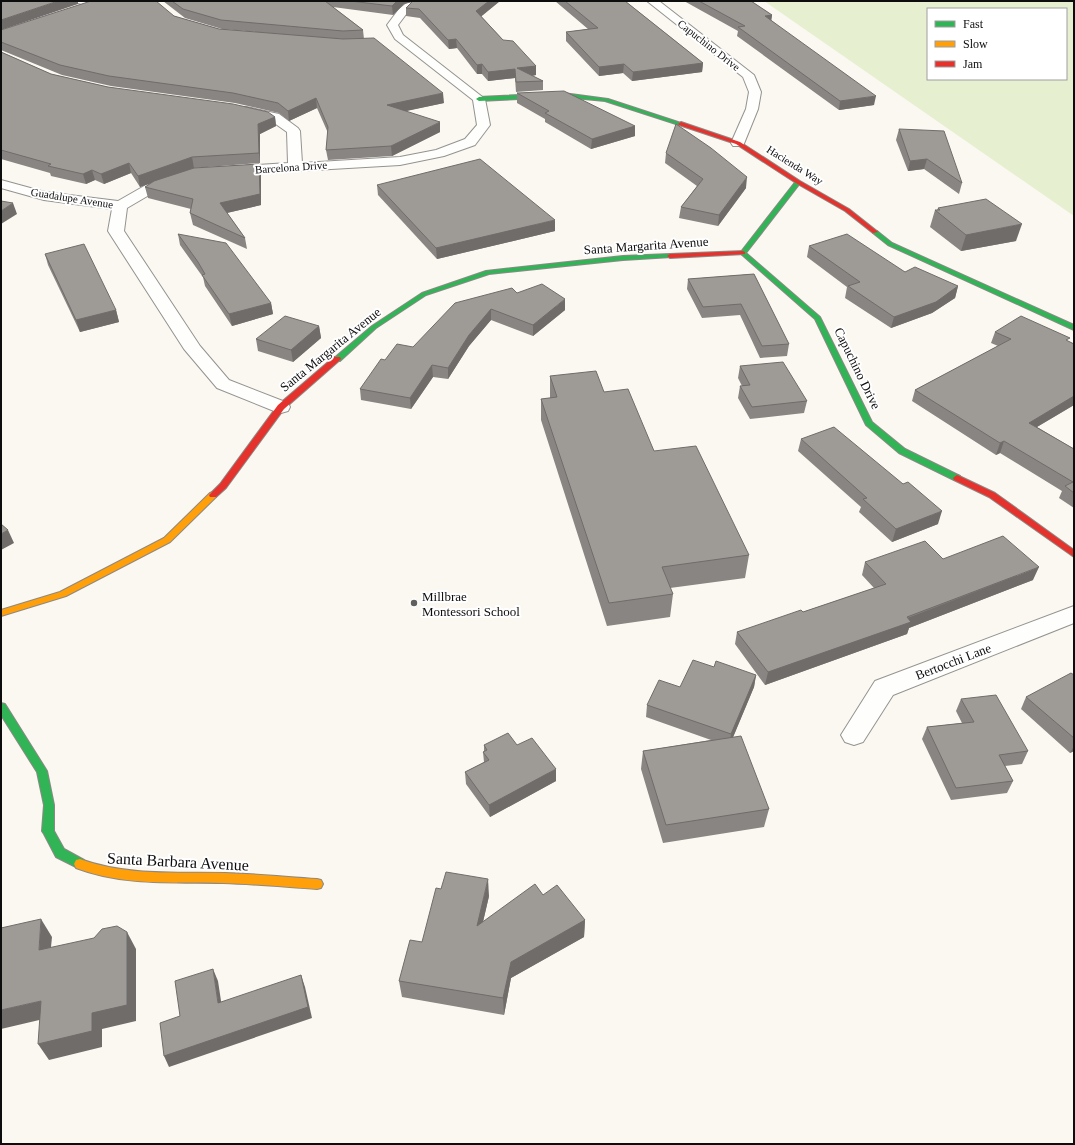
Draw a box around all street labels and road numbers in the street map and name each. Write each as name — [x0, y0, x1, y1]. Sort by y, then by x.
street label: Capuchino Drive — [676, 17, 743, 73]
street label: Hacienda Way — [765, 143, 826, 187]
street label: Barcelona Drive — [254, 158, 328, 176]
street label: Guadalupe Avenue — [30, 186, 114, 210]
street label: Santa Margarita Avenue — [583, 234, 709, 257]
street label: Santa Margarita Avenue — [277, 304, 384, 395]
street label: Capuchino Drive — [831, 325, 884, 412]
street label: Bertocchi Lane — [913, 640, 993, 683]
street label: Santa Barbara Avenue — [107, 849, 249, 874]

